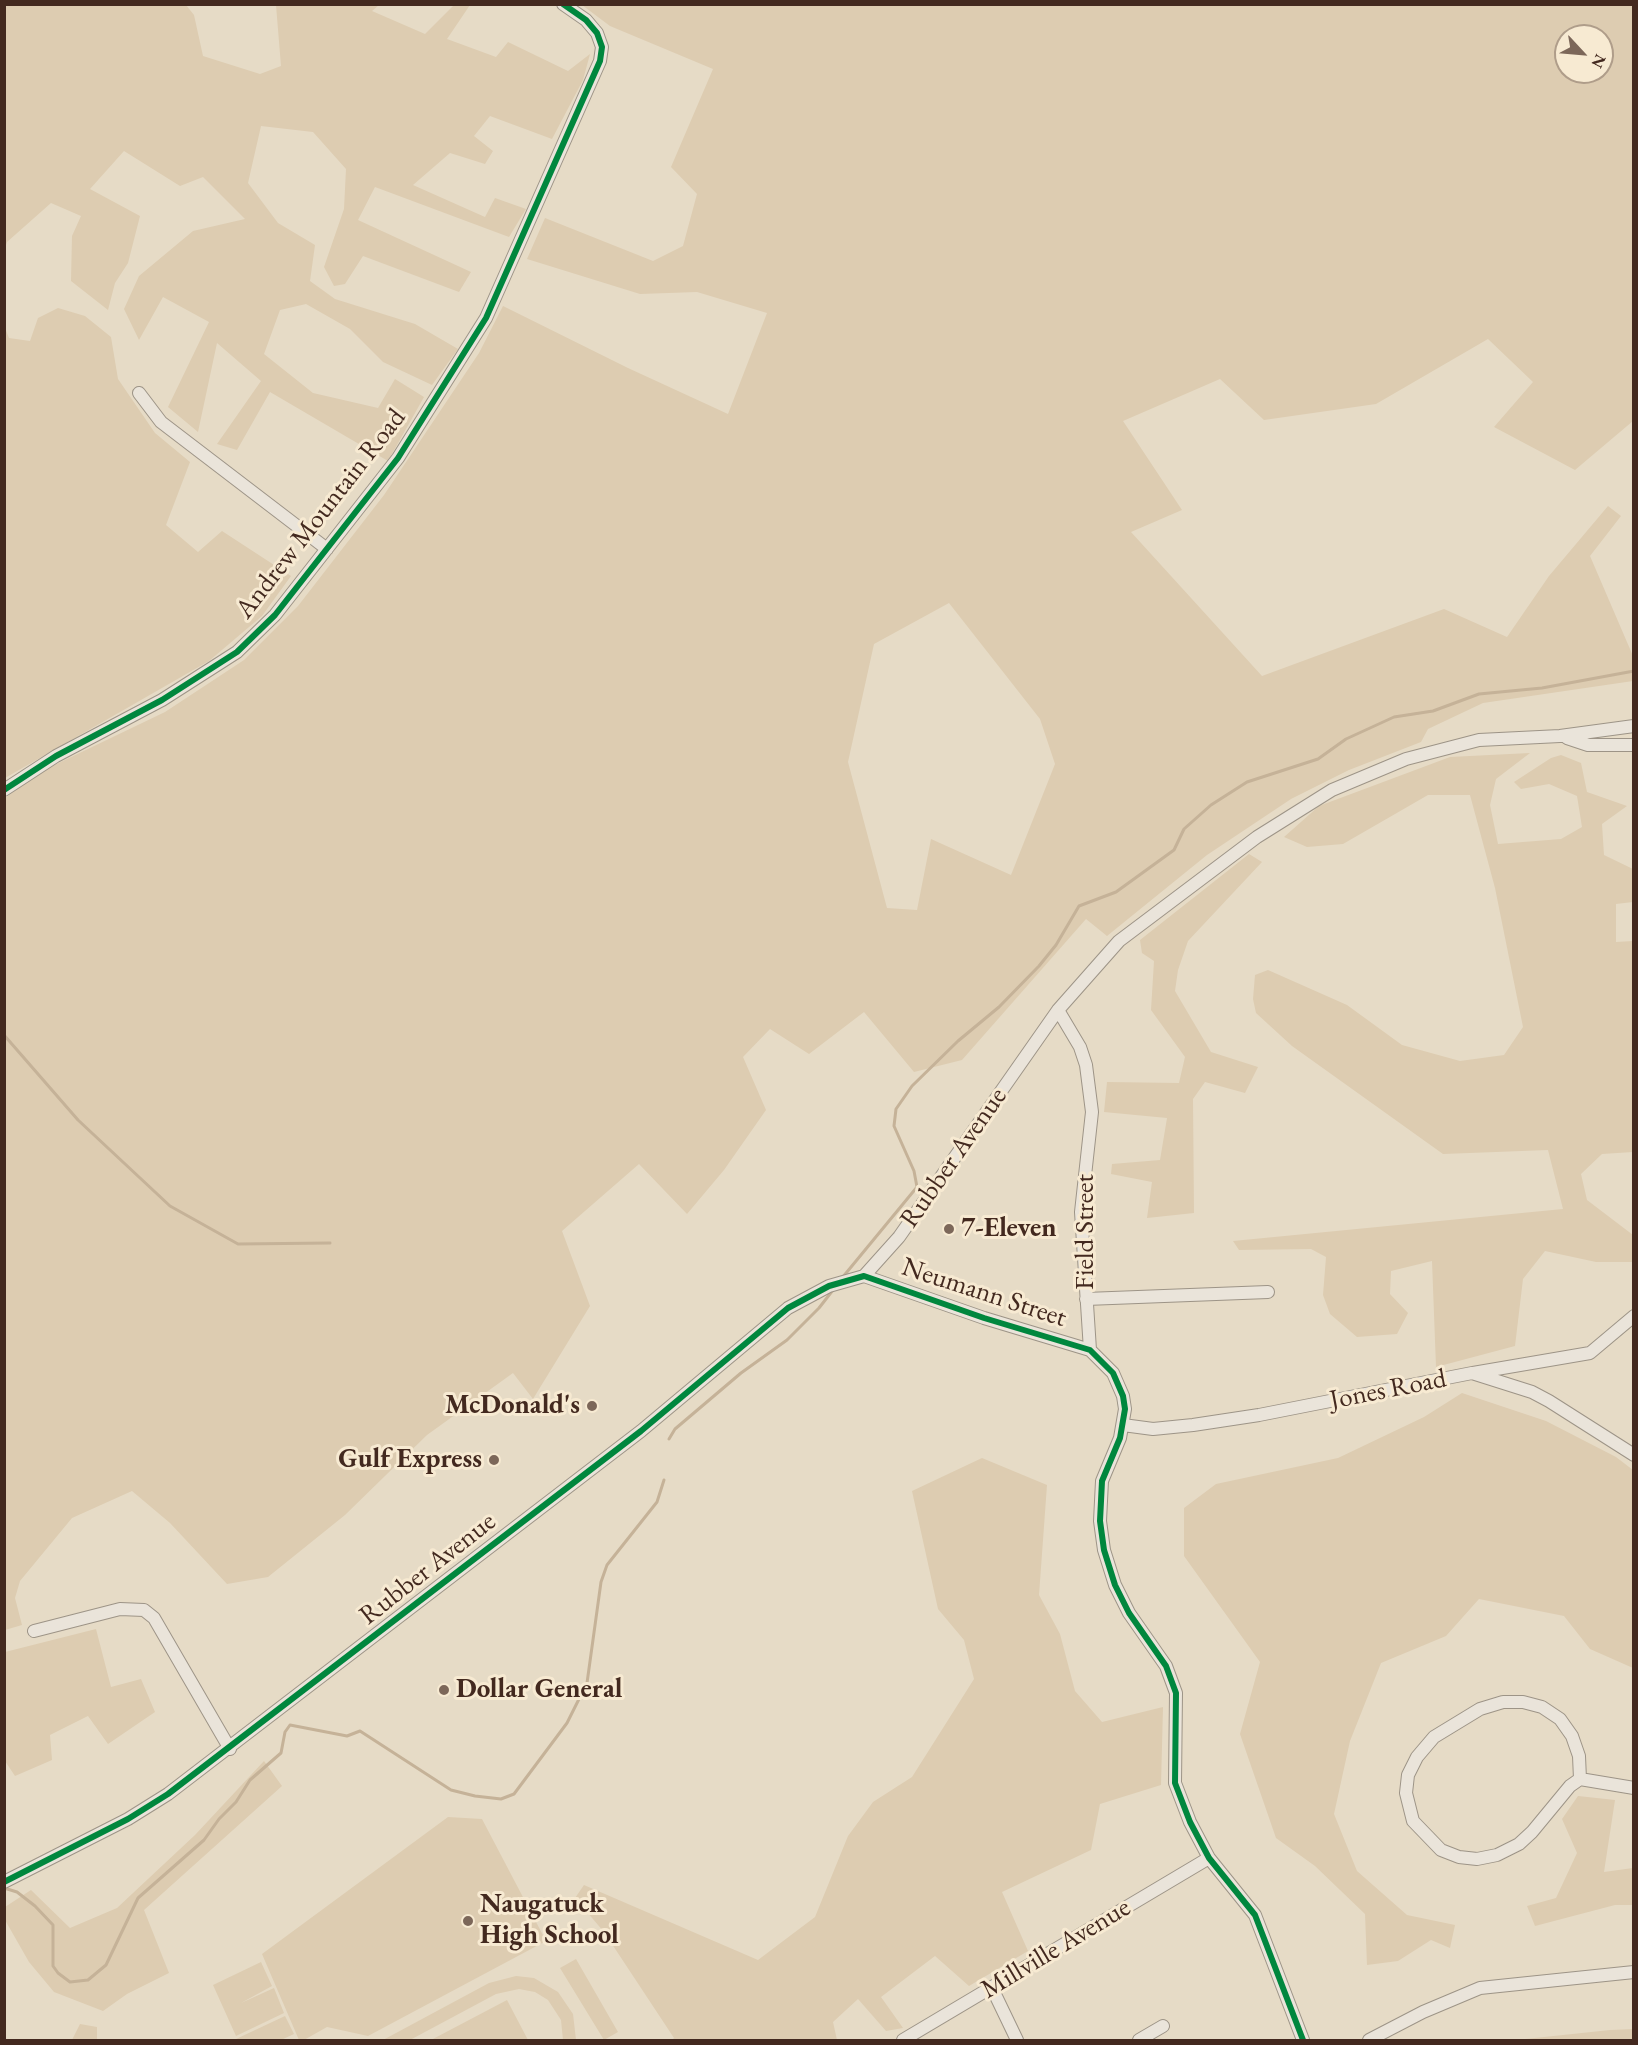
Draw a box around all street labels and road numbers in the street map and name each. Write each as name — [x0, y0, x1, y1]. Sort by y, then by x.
street label: Andrew Mountain Road — [229, 402, 413, 626]
street label: Rubber Avenue — [894, 1082, 1014, 1234]
street label: Field Street — [1070, 1174, 1102, 1290]
street label: Neumann Street — [898, 1251, 1070, 1335]
street label: Jones Road — [1327, 1363, 1449, 1417]
street label: Rubber Avenue — [354, 1506, 502, 1632]
street label: Millville Avenue — [975, 1892, 1137, 2006]

